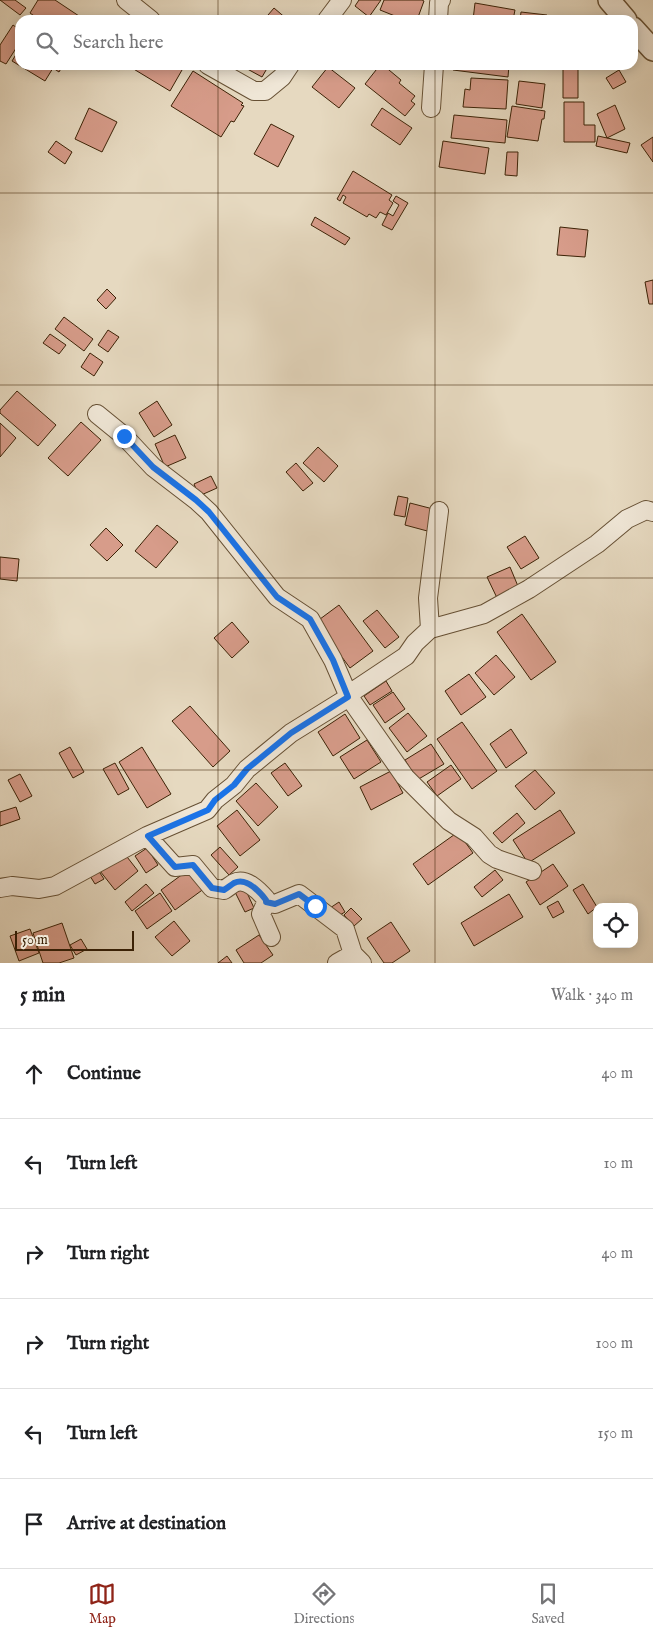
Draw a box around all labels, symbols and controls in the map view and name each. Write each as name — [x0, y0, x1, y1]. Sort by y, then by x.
search box — [15, 15, 638, 70]
icon: search — [33, 29, 61, 57]
text: Search here — [73, 31, 164, 55]
route end — [113, 425, 136, 448]
route start — [304, 895, 327, 918]
map controls — [593, 903, 638, 948]
button: locate — [593, 903, 638, 948]
scale bar — [15, 928, 134, 951]
text: 50 m — [22, 931, 48, 949]
text: 5 min — [20, 982, 65, 1009]
text: Walk · 340 m — [551, 986, 633, 1006]
icon: ahead — [20, 1060, 48, 1088]
text: Continue — [67, 1062, 141, 1086]
text: 40 m — [601, 1064, 633, 1084]
icon: left — [20, 1150, 48, 1178]
text: Turn left — [67, 1152, 138, 1176]
text: 10 m — [603, 1154, 633, 1174]
icon: right — [20, 1240, 48, 1268]
text: Turn right — [67, 1242, 149, 1266]
text: 40 m — [601, 1244, 633, 1264]
icon: right — [20, 1330, 48, 1358]
text: Turn right — [67, 1332, 149, 1356]
text: 100 m — [596, 1334, 633, 1354]
icon: left — [20, 1420, 48, 1448]
text: Turn left — [67, 1422, 138, 1446]
text: 150 m — [598, 1424, 633, 1444]
icon: arrive — [20, 1510, 48, 1538]
text: Arrive at destination — [67, 1512, 226, 1536]
tab: Map — [88, 1580, 116, 1628]
tab: Directions — [293, 1580, 354, 1628]
tab: Saved — [531, 1580, 564, 1628]

